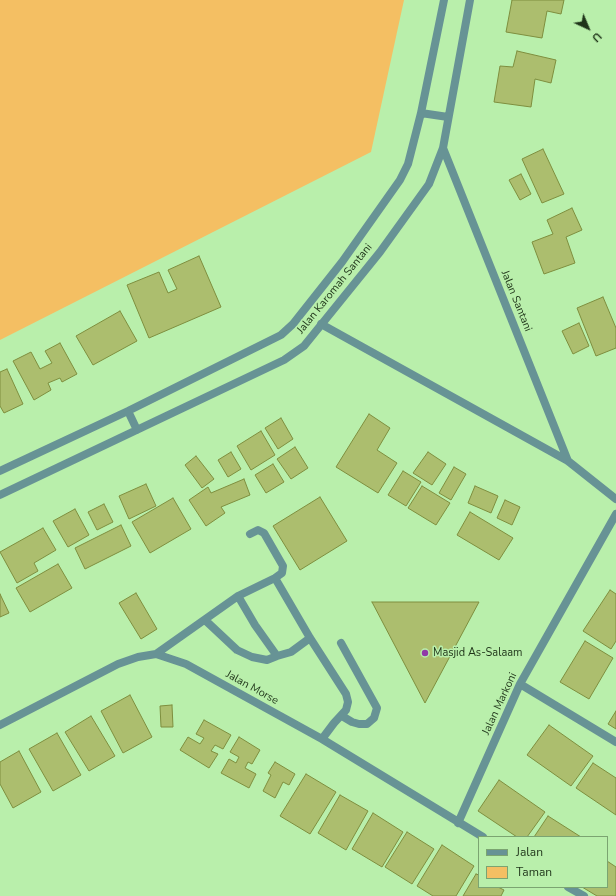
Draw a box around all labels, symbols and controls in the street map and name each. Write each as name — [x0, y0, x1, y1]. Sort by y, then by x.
north arrow — [568, 8, 608, 48]
text: U — [589, 29, 605, 45]
street label: Jalan Karomah Santani — [295, 241, 375, 337]
street label: Jalan Santani — [498, 268, 534, 334]
place label: Masjid As-Salaam — [433, 646, 523, 660]
marker: Masjid As-Salaam — [420, 648, 430, 658]
street label: Jalan Morse — [223, 668, 281, 708]
street label: Jalan Markoni — [480, 671, 520, 737]
legend — [478, 836, 608, 888]
text: Jalan — [516, 844, 543, 860]
text: Taman — [516, 864, 552, 880]

